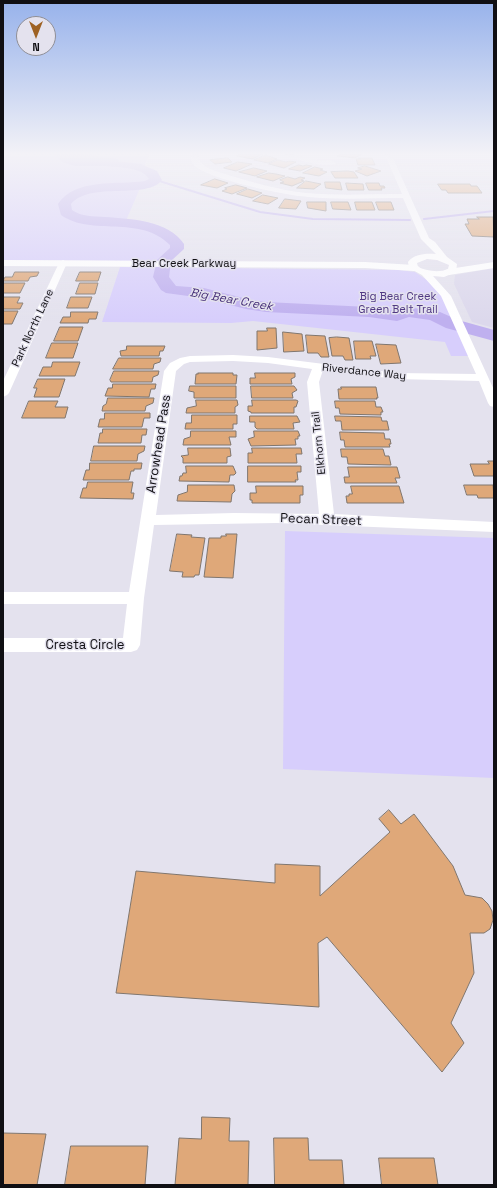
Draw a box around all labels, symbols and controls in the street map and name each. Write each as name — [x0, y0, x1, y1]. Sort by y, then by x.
north arrow — [16, 16, 56, 56]
text: N — [32, 40, 40, 54]
street label: Bear Creek Parkway — [132, 257, 236, 271]
water label: Big Bear Creek — [188, 286, 274, 314]
street label: Park North Lane — [9, 287, 57, 369]
park label: Big Bear Creek Green Belt Trail — [358, 290, 438, 316]
street label: Riverdance Way — [321, 361, 407, 383]
street label: Arrowhead Pass — [144, 394, 174, 494]
street label: Elkhorn Trail — [309, 411, 329, 475]
street label: Pecan Street — [280, 511, 362, 529]
street label: Cresta Circle — [45, 637, 125, 653]

